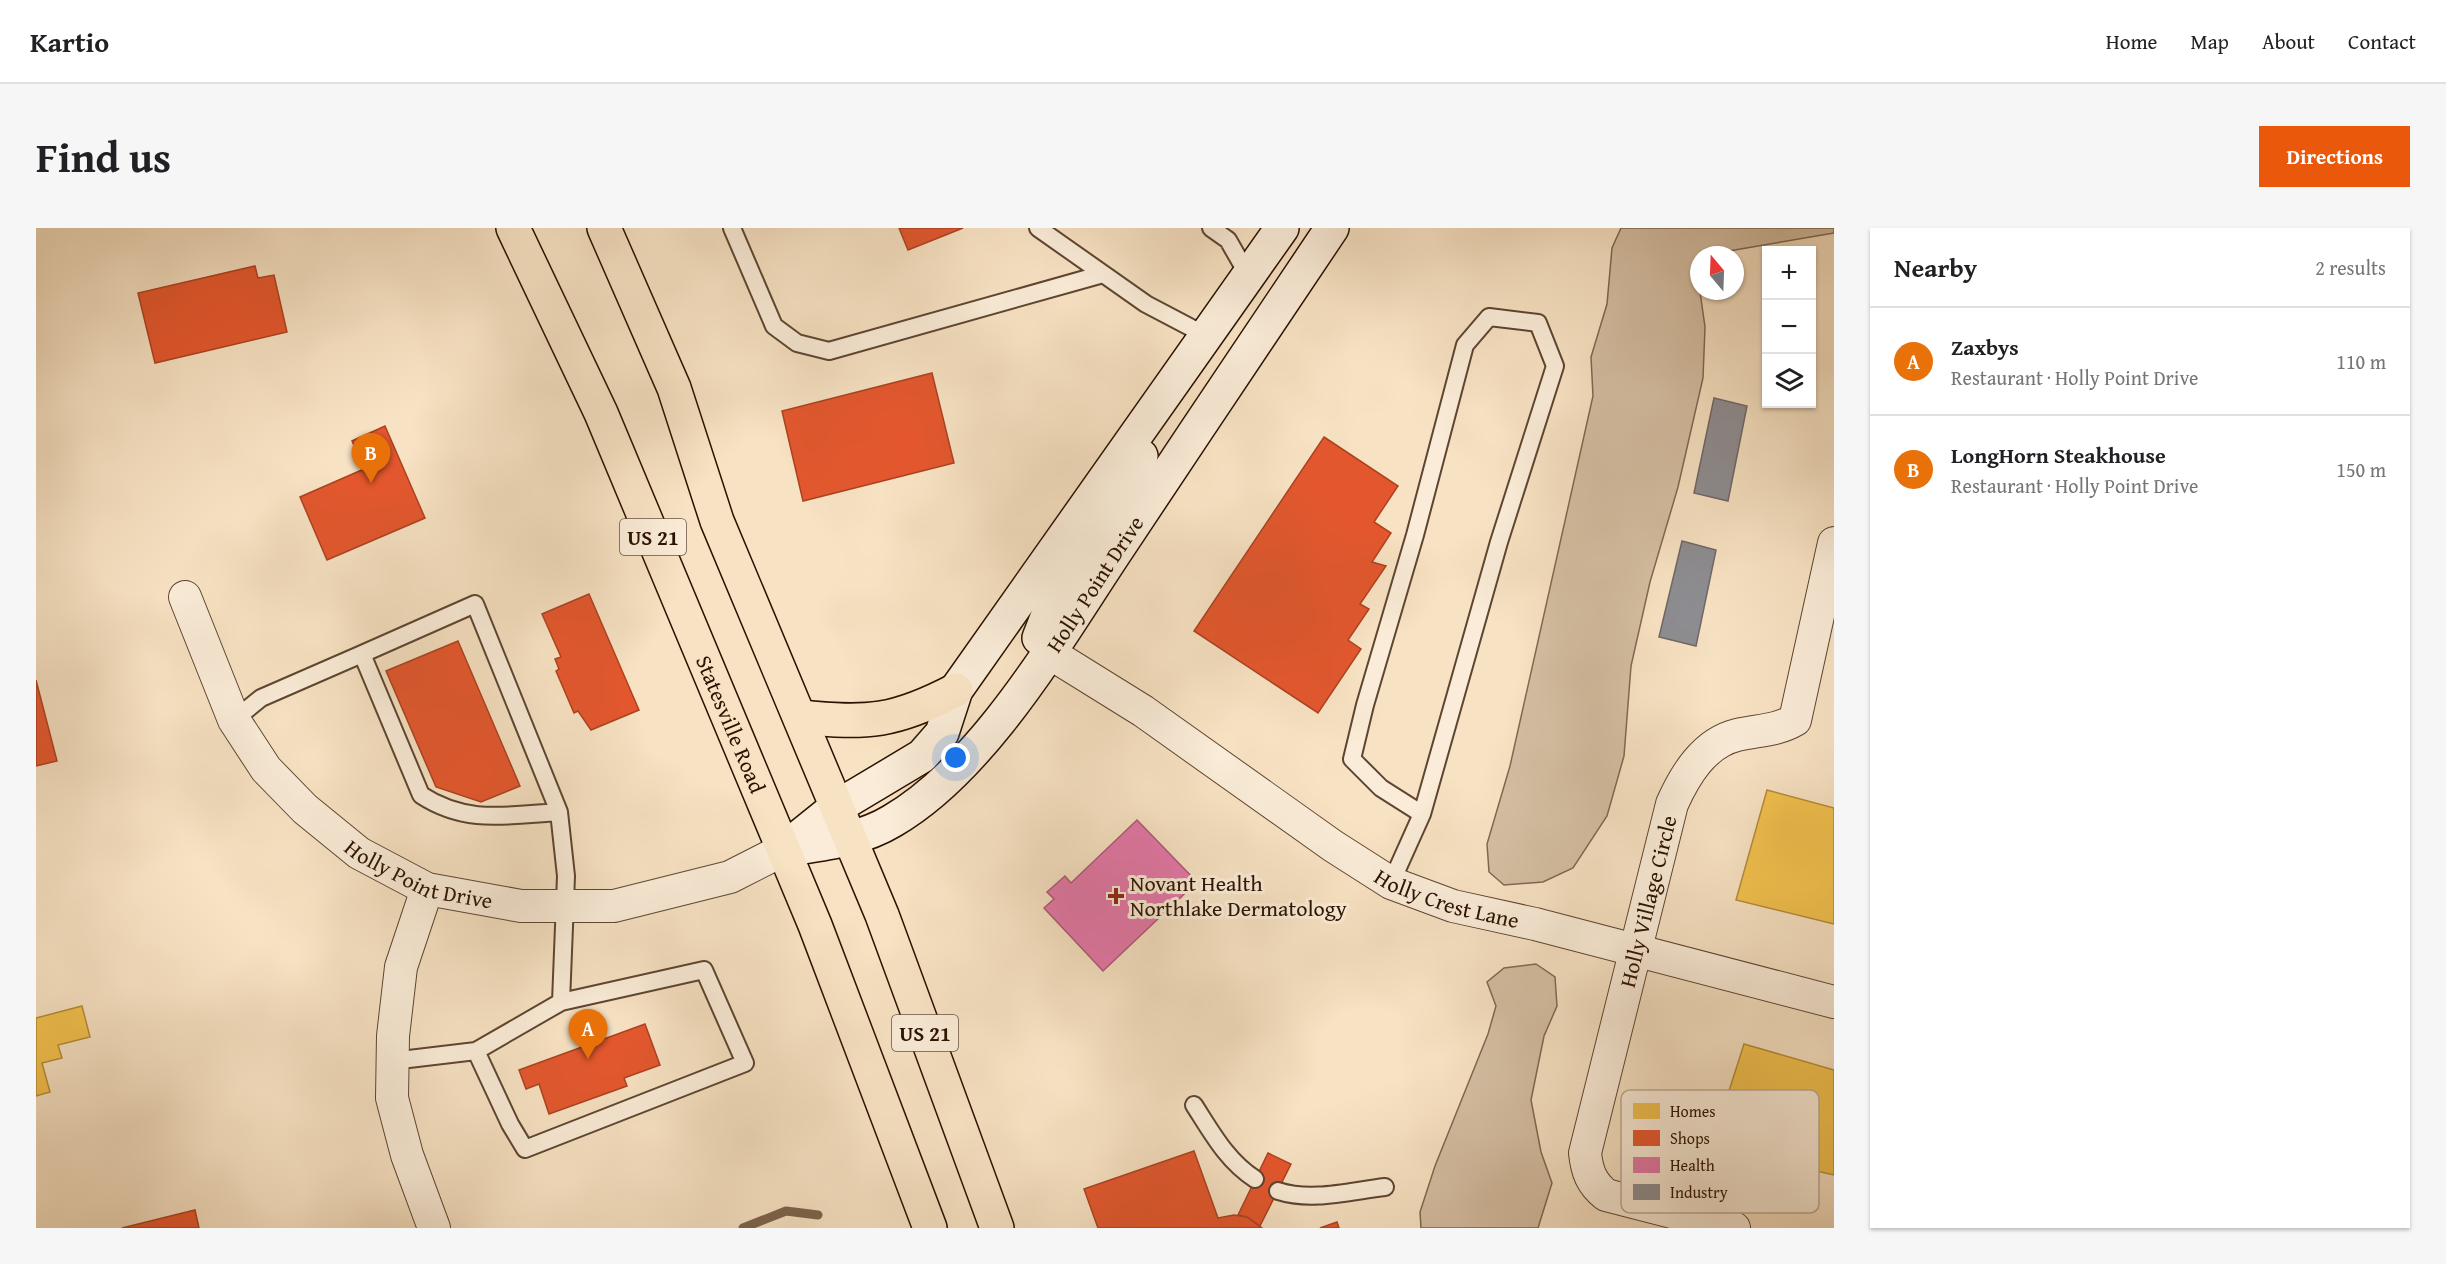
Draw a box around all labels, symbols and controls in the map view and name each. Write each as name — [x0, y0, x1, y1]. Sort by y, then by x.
text: Kartio — [30, 21, 109, 62]
text: Home — [2106, 26, 2157, 57]
text: Map — [2190, 26, 2229, 57]
text: About — [2262, 26, 2315, 57]
text: Contact — [2348, 26, 2416, 57]
text: Find us — [36, 126, 171, 187]
button: Directions — [2259, 126, 2410, 187]
north arrow — [1690, 246, 1744, 300]
map controls — [1762, 246, 1816, 408]
button: + — [1762, 246, 1816, 300]
text: Nearby — [1894, 248, 1977, 287]
text: 2 results — [2315, 253, 2386, 282]
button: − — [1762, 300, 1816, 354]
text: Zaxbys — [1951, 331, 2019, 363]
text: A — [1907, 347, 1920, 376]
text: 110 m — [2336, 347, 2386, 376]
button: layers — [1762, 354, 1816, 408]
text: Restaurant · Holly Point Drive — [1951, 363, 2198, 392]
pin: B — [352, 434, 390, 483]
text: LongHorn Steakhouse — [1951, 439, 2166, 471]
text: B — [1907, 455, 1920, 484]
text: 150 m — [2336, 455, 2386, 484]
text: Restaurant · Holly Point Drive — [1951, 471, 2198, 500]
street label: Holly Point Drive — [1038, 509, 1151, 659]
road number: US 21 — [620, 519, 686, 555]
street label: Statesville Road — [688, 650, 774, 798]
your location — [941, 743, 970, 772]
street label: Holly Village Circle — [1611, 812, 1685, 991]
street label: Holly Point Drive — [338, 832, 495, 917]
street label: Holly Crest Lane — [1368, 860, 1522, 936]
place label: Novant Health Northlake Dermatology — [1130, 867, 1347, 924]
marker: Novant Health Northlake Dermatology — [1107, 887, 1125, 905]
pin: A — [568, 1010, 608, 1059]
road number: US 21 — [892, 1015, 958, 1051]
legend — [1621, 1090, 1819, 1213]
text: Homes — [1670, 1099, 1716, 1123]
text: Shops — [1670, 1126, 1710, 1150]
text: Health — [1670, 1153, 1715, 1177]
text: Industry — [1670, 1180, 1728, 1204]

